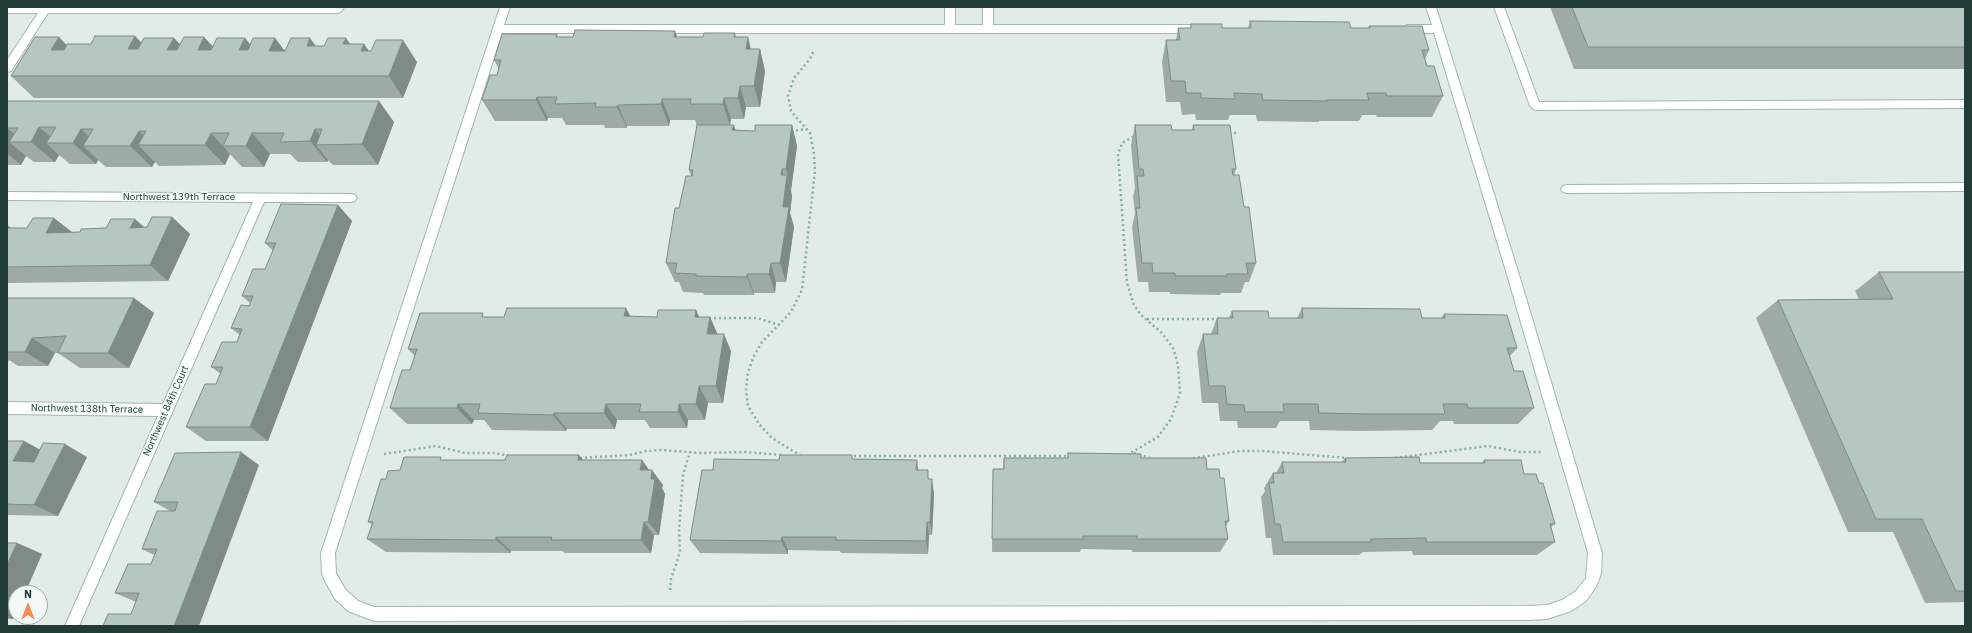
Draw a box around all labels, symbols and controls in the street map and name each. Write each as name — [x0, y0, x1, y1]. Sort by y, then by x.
street label: Northwest 139th Terrace — [123, 191, 235, 203]
street label: Northwest 84th Court — [141, 364, 191, 458]
street label: Northwest 138th Terrace — [31, 402, 143, 416]
north arrow — [8, 585, 48, 625]
text: N — [24, 587, 32, 601]

